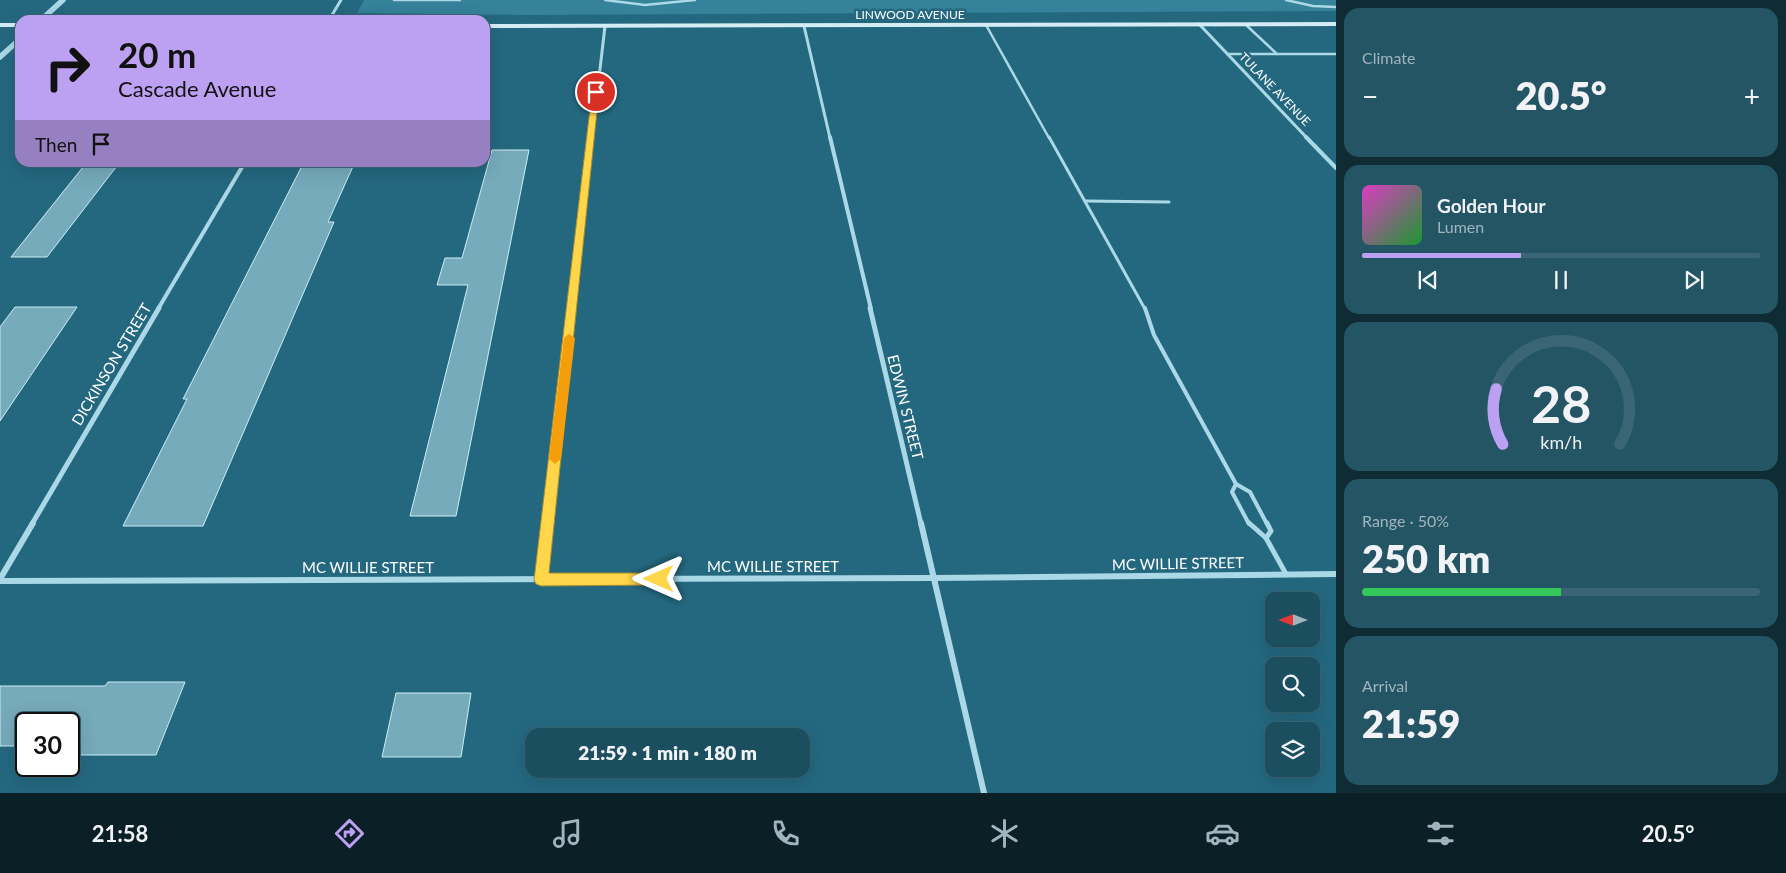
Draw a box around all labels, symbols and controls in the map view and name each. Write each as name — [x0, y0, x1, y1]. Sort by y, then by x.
street label: LINWOOD AVENUE — [855, 7, 965, 22]
text: 20 m — [118, 33, 196, 75]
icon: right — [35, 35, 100, 100]
text: Climate — [1362, 48, 1415, 67]
street label: TULANE AVENUE — [1236, 49, 1314, 129]
pin — [575, 71, 617, 113]
text: 20.5° — [1515, 72, 1607, 118]
text: Cascade Avenue — [118, 75, 276, 102]
icon: arrive — [582, 78, 610, 106]
text: − — [1362, 79, 1378, 113]
text: + — [1744, 79, 1760, 113]
icon: arrive — [87, 130, 115, 158]
text: Then — [35, 133, 77, 156]
text: Golden Hour — [1437, 194, 1546, 217]
text: Lumen — [1437, 217, 1484, 236]
icon: previous — [1414, 266, 1442, 294]
icon: pause — [1547, 266, 1575, 294]
icon: next — [1680, 266, 1708, 294]
street label: DICKINSON STREET — [67, 300, 155, 428]
street label: EDWIN STREET — [884, 353, 928, 461]
text: 28 — [1531, 372, 1591, 434]
text: km/h — [1540, 431, 1582, 453]
text: Range · 50% — [1362, 511, 1449, 530]
text: 250 km — [1362, 535, 1490, 581]
position arrow — [632, 552, 684, 604]
street label: MC WILLIE STREET — [1112, 553, 1244, 573]
street label: MC WILLIE STREET — [707, 557, 839, 575]
street label: MC WILLIE STREET — [302, 558, 434, 576]
north arrow — [1265, 592, 1320, 648]
map controls — [1265, 592, 1320, 777]
button: search — [1265, 657, 1320, 712]
text: Arrival — [1362, 676, 1408, 695]
text: 21:59 — [1362, 700, 1460, 746]
speed limit sign: 30 — [15, 712, 80, 777]
button: layers — [1265, 722, 1320, 777]
text: 21:59 · 1 min · 180 m — [578, 741, 757, 764]
icon: directions — [332, 816, 367, 851]
icon: music — [550, 816, 585, 851]
icon: phone — [768, 816, 803, 851]
icon: climate — [987, 816, 1022, 851]
icon: car — [1205, 816, 1240, 851]
icon: filters — [1423, 816, 1458, 851]
text: 21:58 — [92, 820, 148, 847]
text: 20.5° — [1642, 820, 1694, 847]

